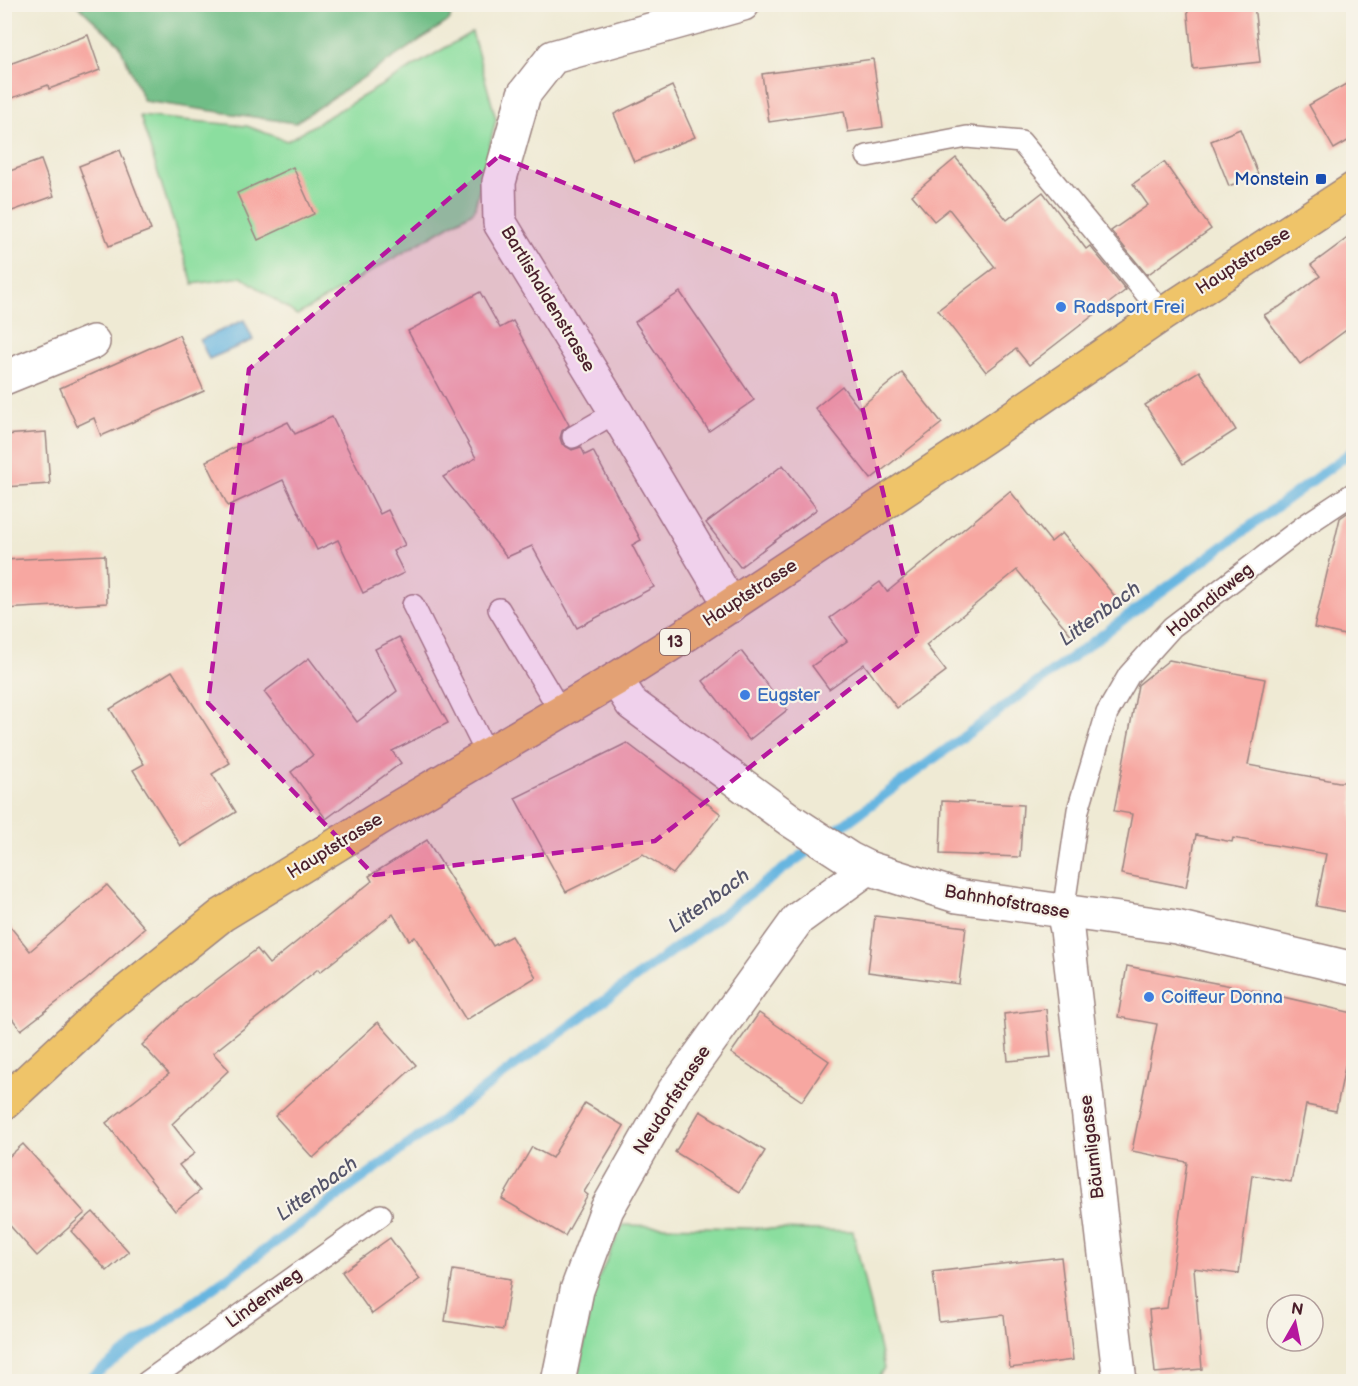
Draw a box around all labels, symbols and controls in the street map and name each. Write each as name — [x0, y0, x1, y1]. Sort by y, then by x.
place label: Monstein — [1234, 169, 1309, 190]
marker: Monstein — [1314, 172, 1328, 186]
street label: Bartlishaldenstrasse — [496, 222, 600, 376]
street label: Hauptstrasse — [1192, 223, 1294, 299]
place label: Radsport Frei — [1073, 297, 1185, 318]
marker: Radsport Frei — [1054, 300, 1068, 314]
street label: Hauptstrasse — [699, 555, 801, 631]
street label: Holandiaweg — [1162, 559, 1258, 641]
water label: Littenbach — [1055, 577, 1145, 651]
road number: 13 — [660, 629, 690, 655]
place label: Eugster — [757, 685, 820, 706]
marker: Eugster — [738, 688, 752, 702]
street label: Hauptstrasse — [284, 808, 387, 884]
water label: Littenbach — [664, 864, 754, 938]
street label: Bahnhofstrasse — [943, 881, 1072, 923]
place label: Coiffeur Donna — [1161, 987, 1283, 1008]
marker: Coiffeur Donna — [1142, 990, 1156, 1004]
street label: Neudorfstrasse — [629, 1041, 715, 1158]
street label: Bäumligasse — [1075, 1093, 1109, 1200]
water label: Littenbach — [272, 1152, 362, 1226]
street label: Lindenweg — [222, 1263, 306, 1333]
north arrow — [1265, 1293, 1325, 1353]
text: N — [1290, 1299, 1305, 1320]

